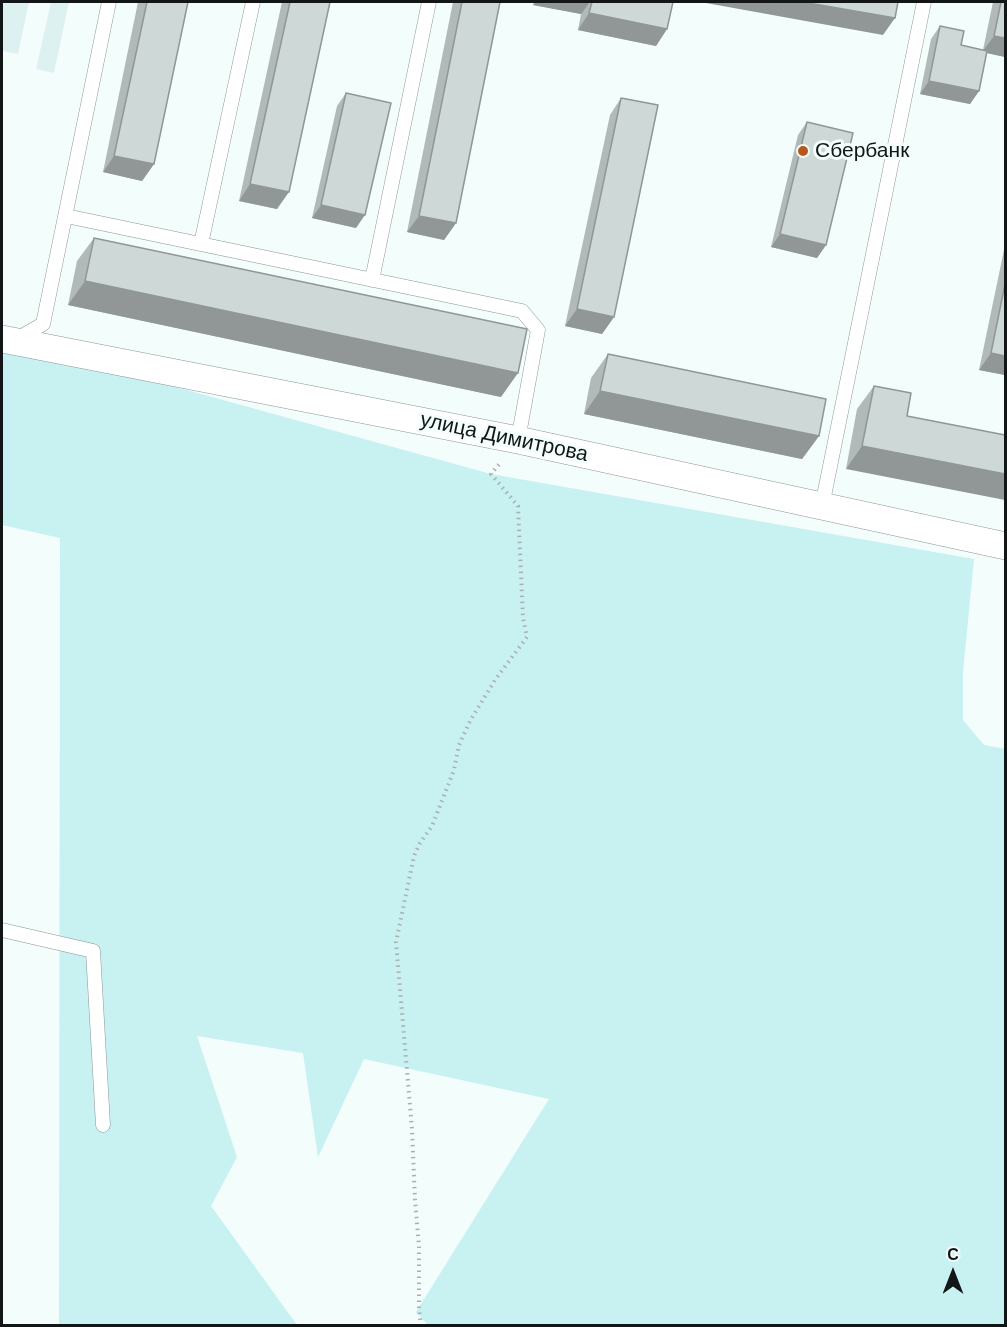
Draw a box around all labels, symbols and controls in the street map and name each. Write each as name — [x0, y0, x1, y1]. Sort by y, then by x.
place label: Сбербанк — [815, 138, 909, 164]
marker: Сбербанк — [796, 144, 810, 158]
street label: улица Димитрова — [418, 408, 590, 468]
north arrow — [923, 1243, 983, 1303]
text: С — [947, 1244, 959, 1265]

